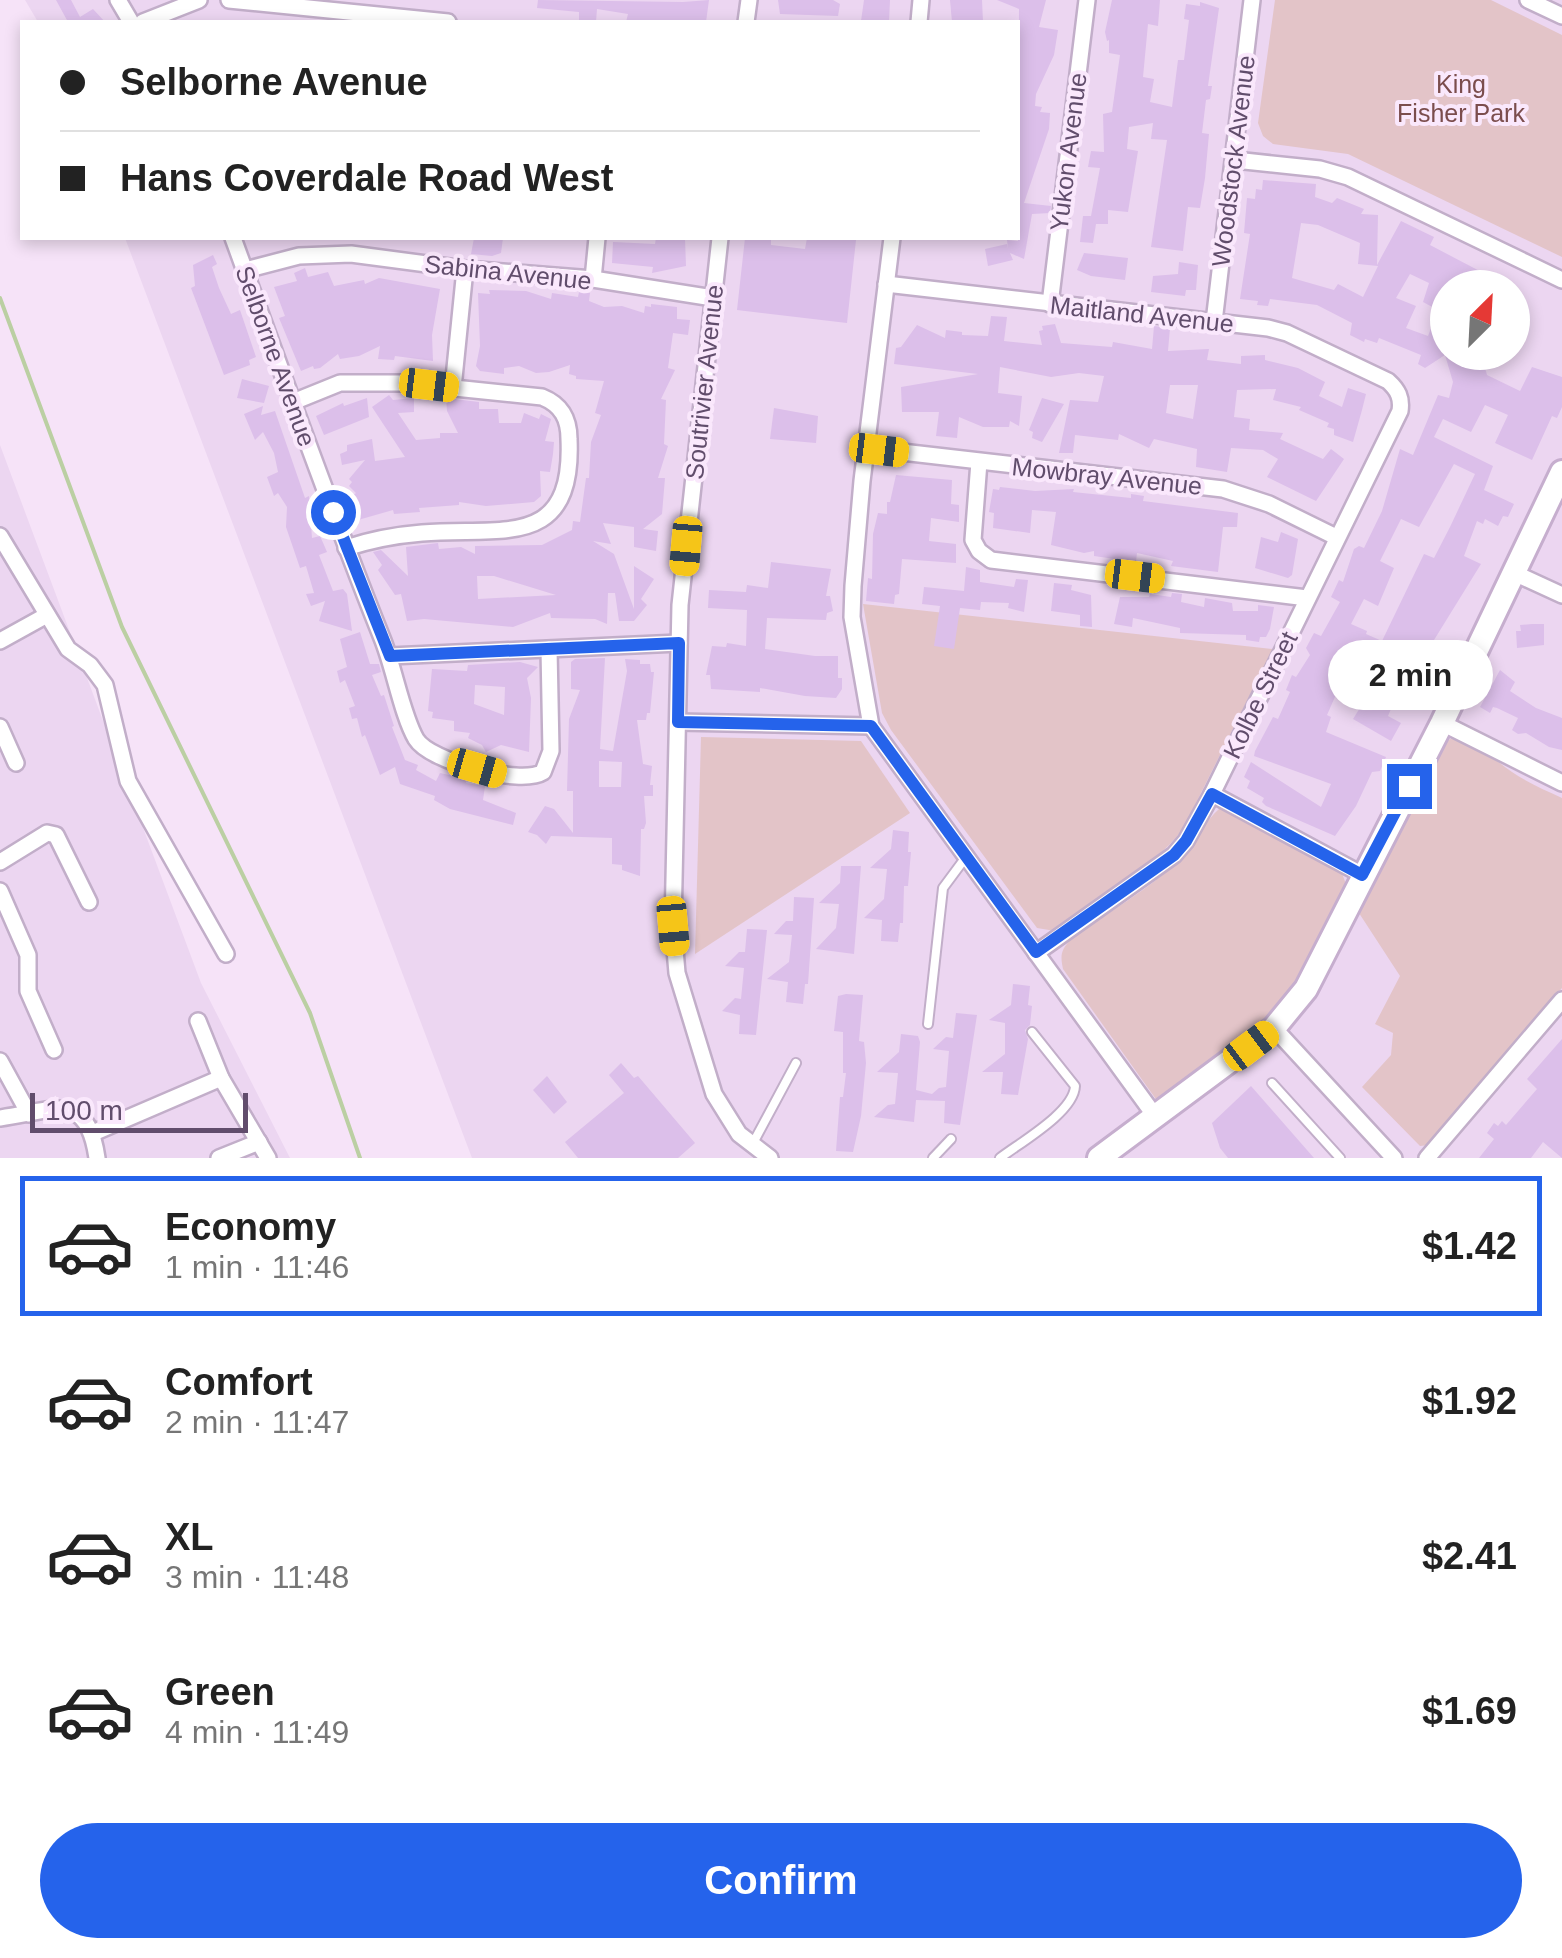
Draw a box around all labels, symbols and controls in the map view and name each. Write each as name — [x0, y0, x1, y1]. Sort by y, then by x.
street label: Woodstock Avenue — [1206, 54, 1260, 268]
text: Selborne Avenue — [120, 61, 428, 103]
park label: King Fisher Park — [1397, 70, 1525, 127]
street label: Yukon Avenue — [1044, 71, 1092, 233]
text: Hans Coverdale Road West — [120, 157, 613, 199]
street label: Sabina Avenue — [423, 249, 593, 295]
street label: Selborne Avenue — [230, 262, 322, 450]
north arrow — [1430, 270, 1530, 370]
map controls — [1430, 270, 1530, 370]
street label: Soutrivier Avenue — [680, 283, 728, 481]
street label: Maitland Avenue — [1049, 290, 1235, 338]
car — [397, 366, 461, 404]
car — [847, 431, 911, 469]
street label: Mowbray Avenue — [1010, 452, 1204, 500]
route start — [311, 490, 356, 535]
car — [668, 515, 704, 577]
car — [1103, 557, 1167, 595]
street label: Kolbe Street — [1217, 627, 1303, 763]
callout: 2 min — [1326, 641, 1492, 711]
text: 2 min — [1369, 657, 1452, 693]
car — [444, 745, 510, 791]
route end — [1387, 764, 1432, 809]
car — [655, 895, 691, 957]
car — [1218, 1016, 1284, 1076]
scale bar — [30, 1088, 248, 1132]
text: 100 m — [45, 1095, 123, 1126]
icon: car — [45, 1201, 135, 1291]
text: Economy — [165, 1206, 336, 1248]
text: $1.42 — [1422, 1225, 1517, 1267]
text: 1 min · 11:46 — [165, 1249, 349, 1285]
icon: car — [45, 1356, 135, 1446]
text: Comfort — [165, 1361, 313, 1403]
text: $1.92 — [1422, 1380, 1517, 1422]
text: 2 min · 11:47 — [165, 1404, 349, 1440]
icon: car — [45, 1511, 135, 1601]
text: XL — [165, 1516, 214, 1558]
text: $2.41 — [1422, 1535, 1517, 1577]
text: 3 min · 11:48 — [165, 1559, 349, 1595]
icon: car — [45, 1666, 135, 1756]
text: Green — [165, 1671, 275, 1713]
text: $1.69 — [1422, 1690, 1517, 1732]
text: 4 min · 11:49 — [165, 1714, 349, 1750]
button: Confirm — [40, 1823, 1522, 1938]

